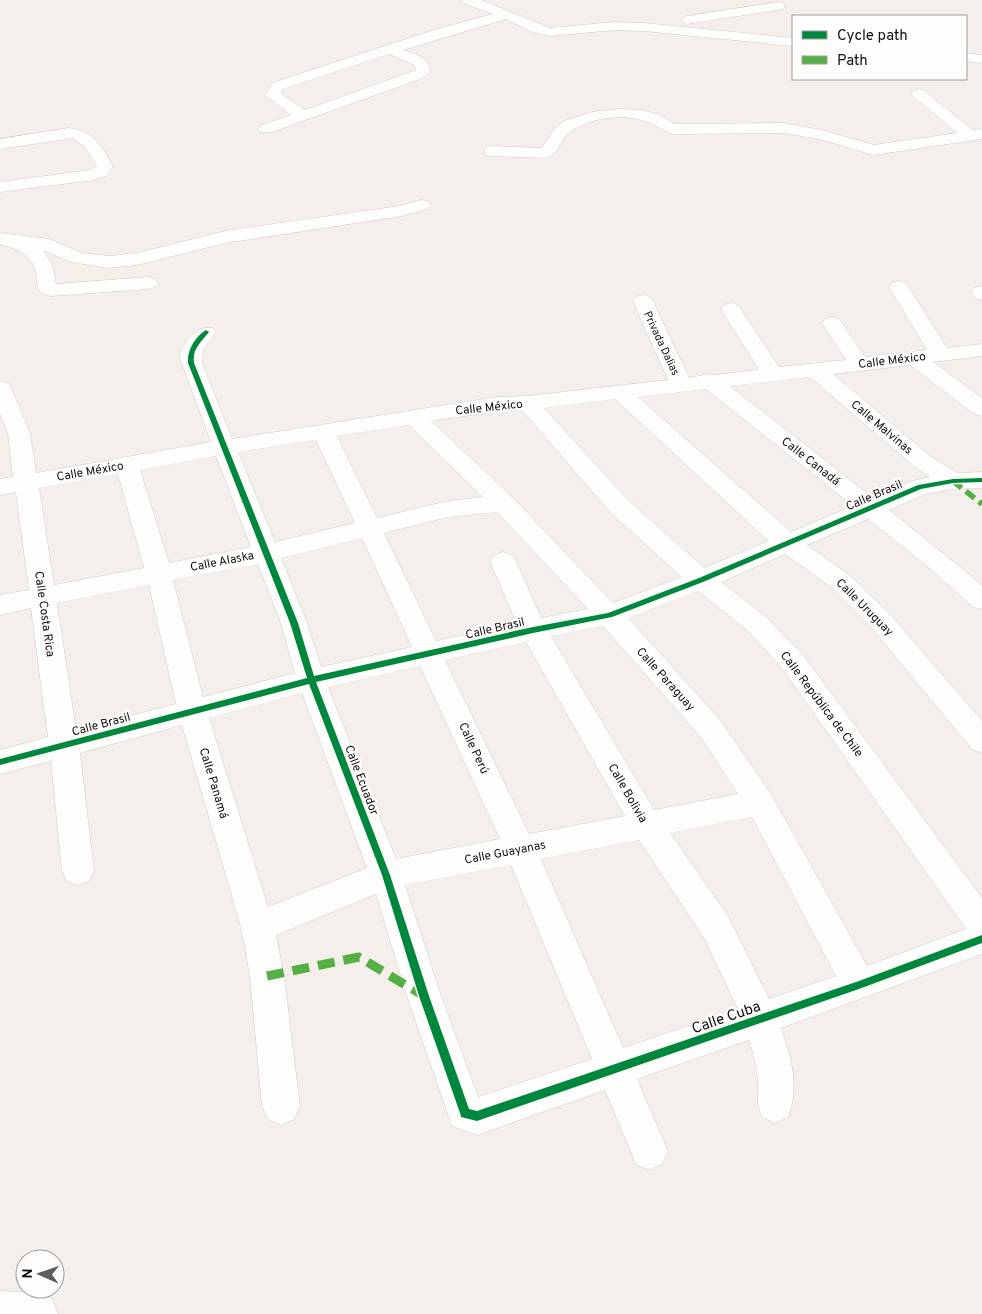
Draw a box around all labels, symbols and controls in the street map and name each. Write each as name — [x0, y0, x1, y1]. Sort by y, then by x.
legend — [792, 15, 967, 80]
text: Cycle path — [837, 27, 908, 46]
text: Path — [837, 52, 868, 71]
street label: Privada Dalias — [640, 309, 682, 378]
street label: Calle México — [857, 349, 927, 373]
street label: Calle México — [455, 396, 524, 419]
street label: Calle Malvinas — [847, 397, 916, 458]
street label: Calle Canadá — [778, 434, 843, 490]
street label: Calle México — [55, 458, 125, 486]
street label: Calle Brasil — [844, 477, 905, 515]
street label: Calle Alaska — [189, 548, 256, 576]
street label: Calle Costa Rica — [30, 570, 58, 658]
street label: Calle Uruguay — [832, 575, 897, 640]
street label: Calle Brasil — [464, 614, 526, 644]
street label: Calle Paraguay — [632, 644, 698, 715]
street label: Calle República de Chile — [776, 648, 866, 761]
street label: Calle Brasil — [70, 709, 132, 740]
street label: Calle Perú — [454, 720, 492, 777]
street label: Calle Ecuador — [340, 743, 382, 818]
street label: Calle Panamá — [195, 746, 231, 821]
street label: Calle Bolivia — [604, 761, 651, 826]
street label: Calle Guayanas — [463, 837, 547, 869]
street label: Calle Cuba — [689, 998, 763, 1039]
north arrow — [15, 1249, 65, 1299]
text: N — [20, 1268, 37, 1279]

